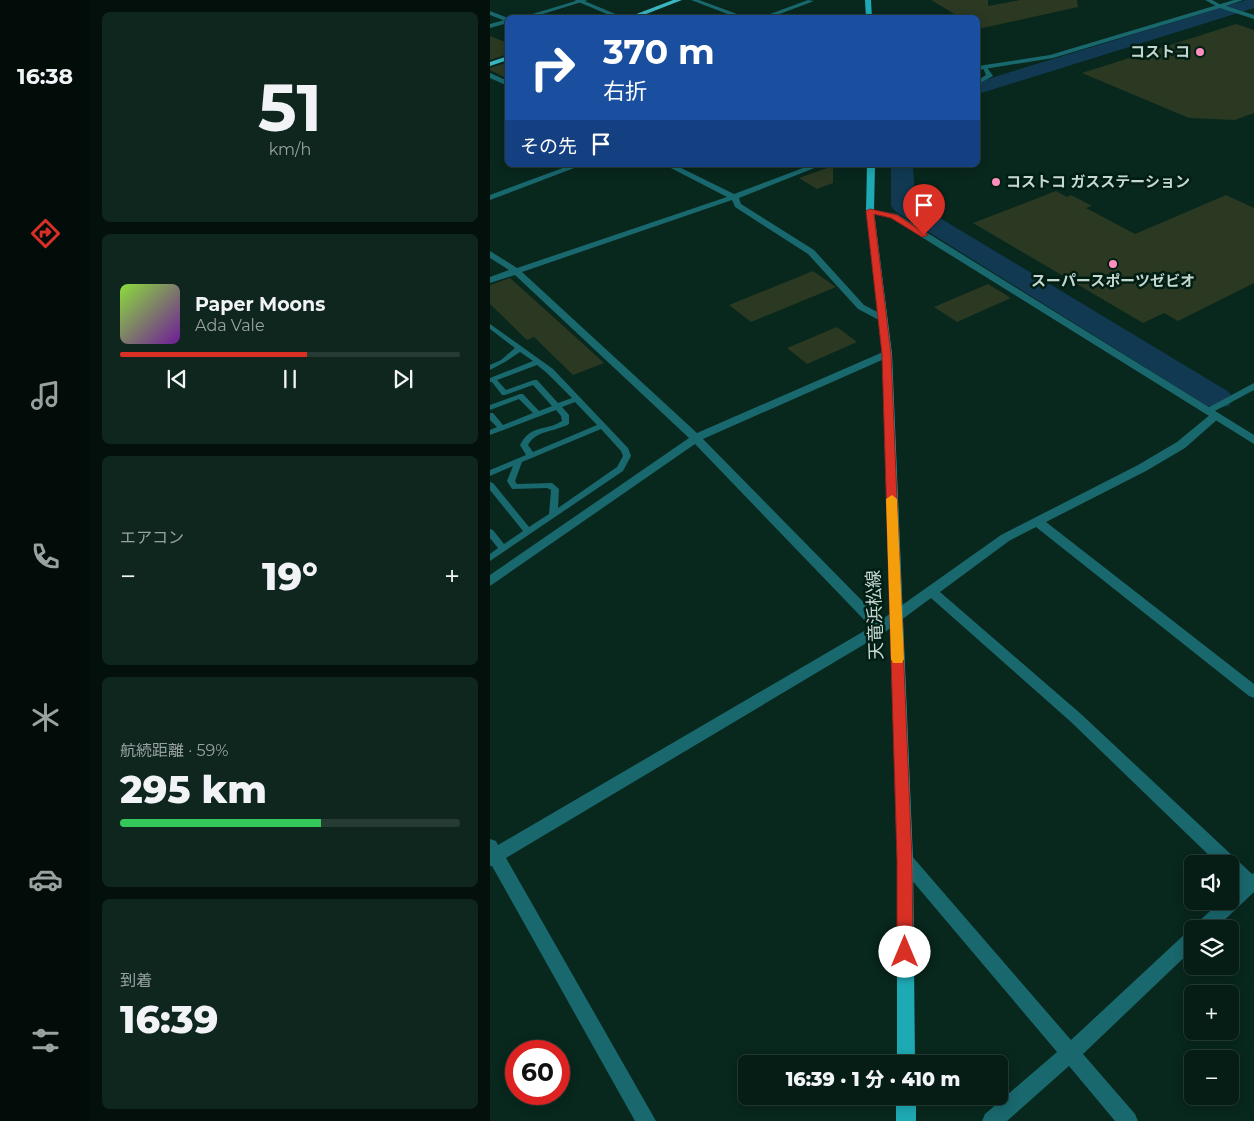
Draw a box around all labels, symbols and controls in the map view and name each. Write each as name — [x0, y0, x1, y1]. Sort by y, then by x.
text: 370 m — [603, 30, 715, 73]
icon: right — [520, 35, 585, 100]
place label: コストコ — [1130, 42, 1190, 61]
marker: コストコ — [1194, 46, 1206, 58]
text: 16:38 — [17, 63, 73, 90]
text: 51 — [258, 68, 322, 147]
text: 右折 — [603, 78, 647, 105]
icon: arrive — [587, 130, 615, 158]
text: その先 — [520, 135, 577, 158]
text: km/h — [269, 140, 311, 159]
place label: コストコ ガスステーション — [1006, 172, 1190, 191]
marker: コストコ ガスステーション — [990, 176, 1002, 188]
pin — [903, 184, 945, 235]
icon: arrive — [910, 191, 938, 219]
icon: directions — [28, 216, 63, 251]
marker: スーパースポーツゼビオ — [1107, 258, 1119, 270]
place label: スーパースポーツゼビオ — [1031, 271, 1195, 290]
text: Paper Moons — [195, 293, 325, 316]
text: Ada Vale — [195, 316, 265, 335]
icon: previous — [163, 365, 191, 393]
icon: pause — [276, 365, 304, 393]
icon: next — [389, 365, 417, 393]
icon: music — [28, 378, 63, 413]
text: エアコン — [120, 528, 184, 547]
icon: phone — [28, 539, 63, 574]
text: 19° — [262, 553, 318, 600]
text: − — [120, 559, 136, 593]
text: + — [444, 559, 460, 593]
street label: 天竜浜松線 — [862, 570, 888, 660]
icon: climate — [28, 700, 63, 735]
text: 航続距離 · 59% — [120, 741, 228, 760]
text: 295 km — [120, 766, 267, 813]
map controls — [1184, 855, 1239, 1105]
button: sound — [1184, 855, 1239, 910]
icon: car — [28, 862, 63, 897]
button: layers — [1184, 920, 1239, 975]
position arrow — [878, 925, 930, 977]
text: 到着 — [120, 971, 152, 990]
button: + — [1184, 985, 1239, 1040]
text: 16:39 — [120, 996, 218, 1043]
icon: filters — [28, 1023, 63, 1058]
speed limit sign: 60 — [505, 1040, 570, 1105]
button: − — [1184, 1050, 1239, 1105]
text: 16:39 · 1 分 · 410 m — [786, 1068, 960, 1091]

